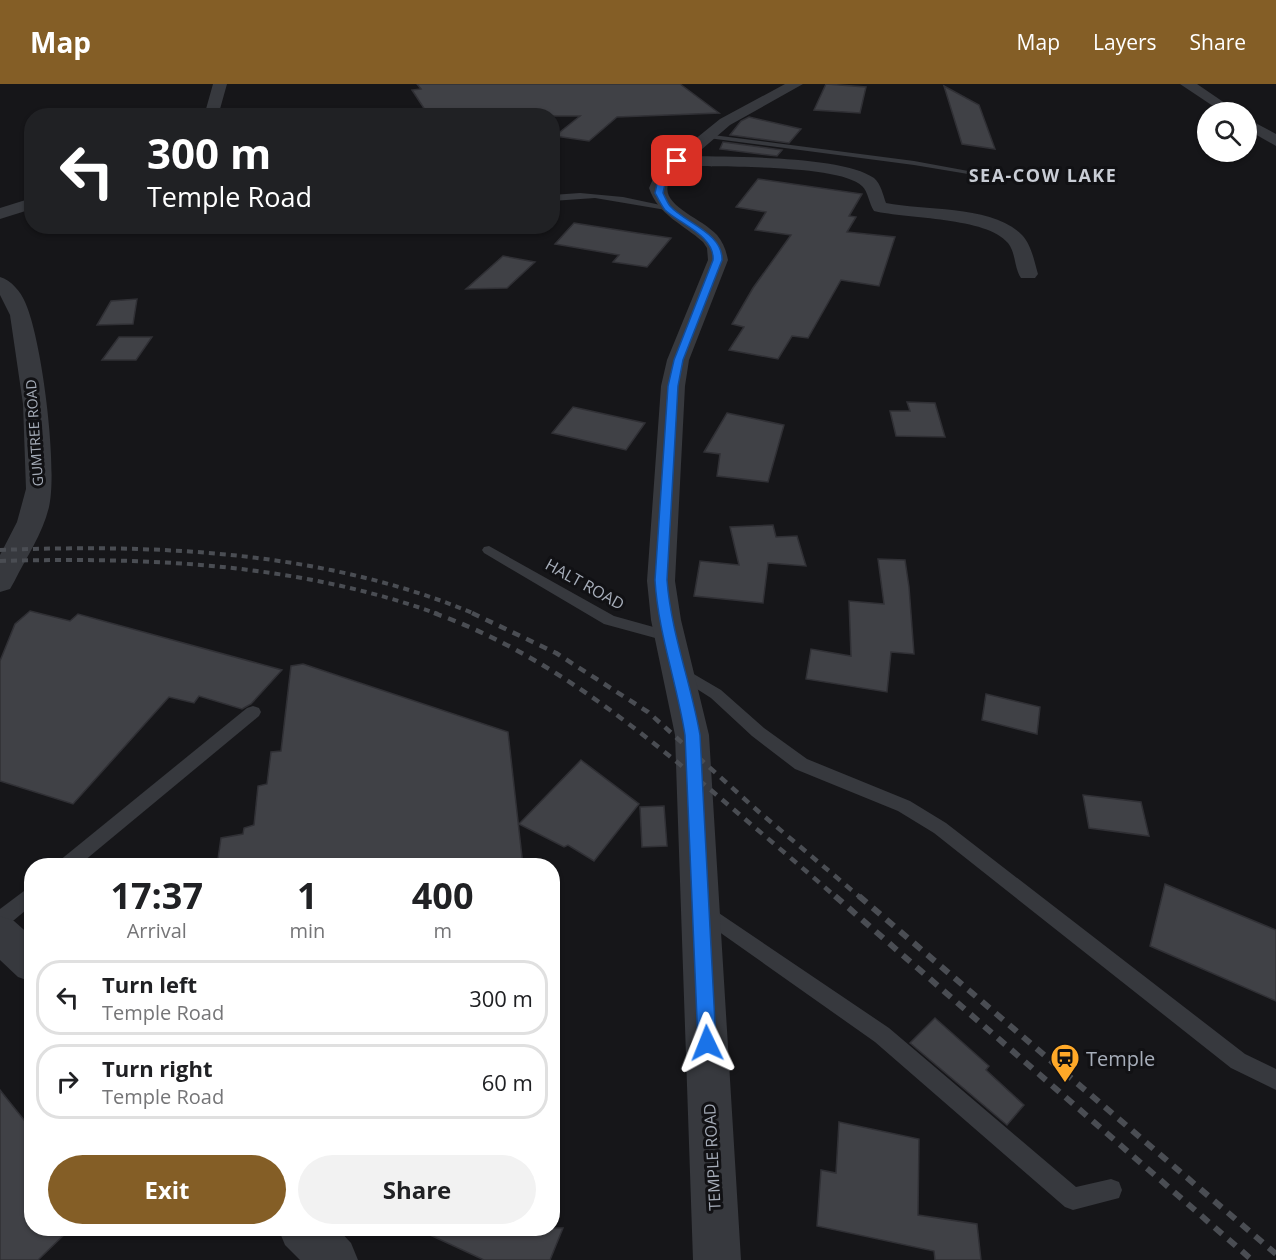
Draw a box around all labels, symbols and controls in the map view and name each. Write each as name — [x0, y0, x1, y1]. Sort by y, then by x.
text: Map — [30, 23, 91, 61]
text: Map — [1017, 28, 1060, 56]
text: Layers — [1093, 28, 1157, 56]
text: Share — [1190, 28, 1246, 56]
map controls — [1197, 102, 1257, 162]
button: search — [1197, 102, 1257, 162]
text: 300 m — [147, 124, 271, 181]
icon: left — [48, 132, 126, 210]
pin — [651, 135, 702, 186]
icon: arrive — [660, 144, 693, 177]
district label: SEA-COW LAKE — [969, 163, 1117, 187]
text: Temple Road — [147, 178, 312, 215]
street label: GUMTREE ROAD — [21, 379, 47, 487]
street label: HALT ROAD — [541, 553, 629, 615]
text: 17:37 — [110, 871, 203, 920]
text: 1 — [297, 871, 318, 920]
text: 400 — [412, 871, 474, 920]
text: Arrival — [127, 917, 187, 944]
text: min — [289, 917, 325, 944]
text: m — [433, 917, 452, 944]
text: Turn left — [102, 969, 197, 999]
icon: left — [51, 981, 84, 1014]
text: 300 m — [469, 983, 533, 1013]
text: Temple Road — [102, 999, 224, 1026]
position arrow — [675, 1011, 739, 1075]
station icon: Temple — [1049, 1042, 1081, 1084]
place label: Temple — [1086, 1045, 1155, 1072]
text: Turn right — [102, 1053, 213, 1083]
icon: right — [51, 1065, 84, 1098]
text: 60 m — [482, 1067, 533, 1097]
text: Temple Road — [102, 1083, 224, 1110]
street label: TEMPLE ROAD — [698, 1103, 726, 1211]
button: Exit — [48, 1155, 286, 1224]
button: Share — [298, 1155, 536, 1224]

